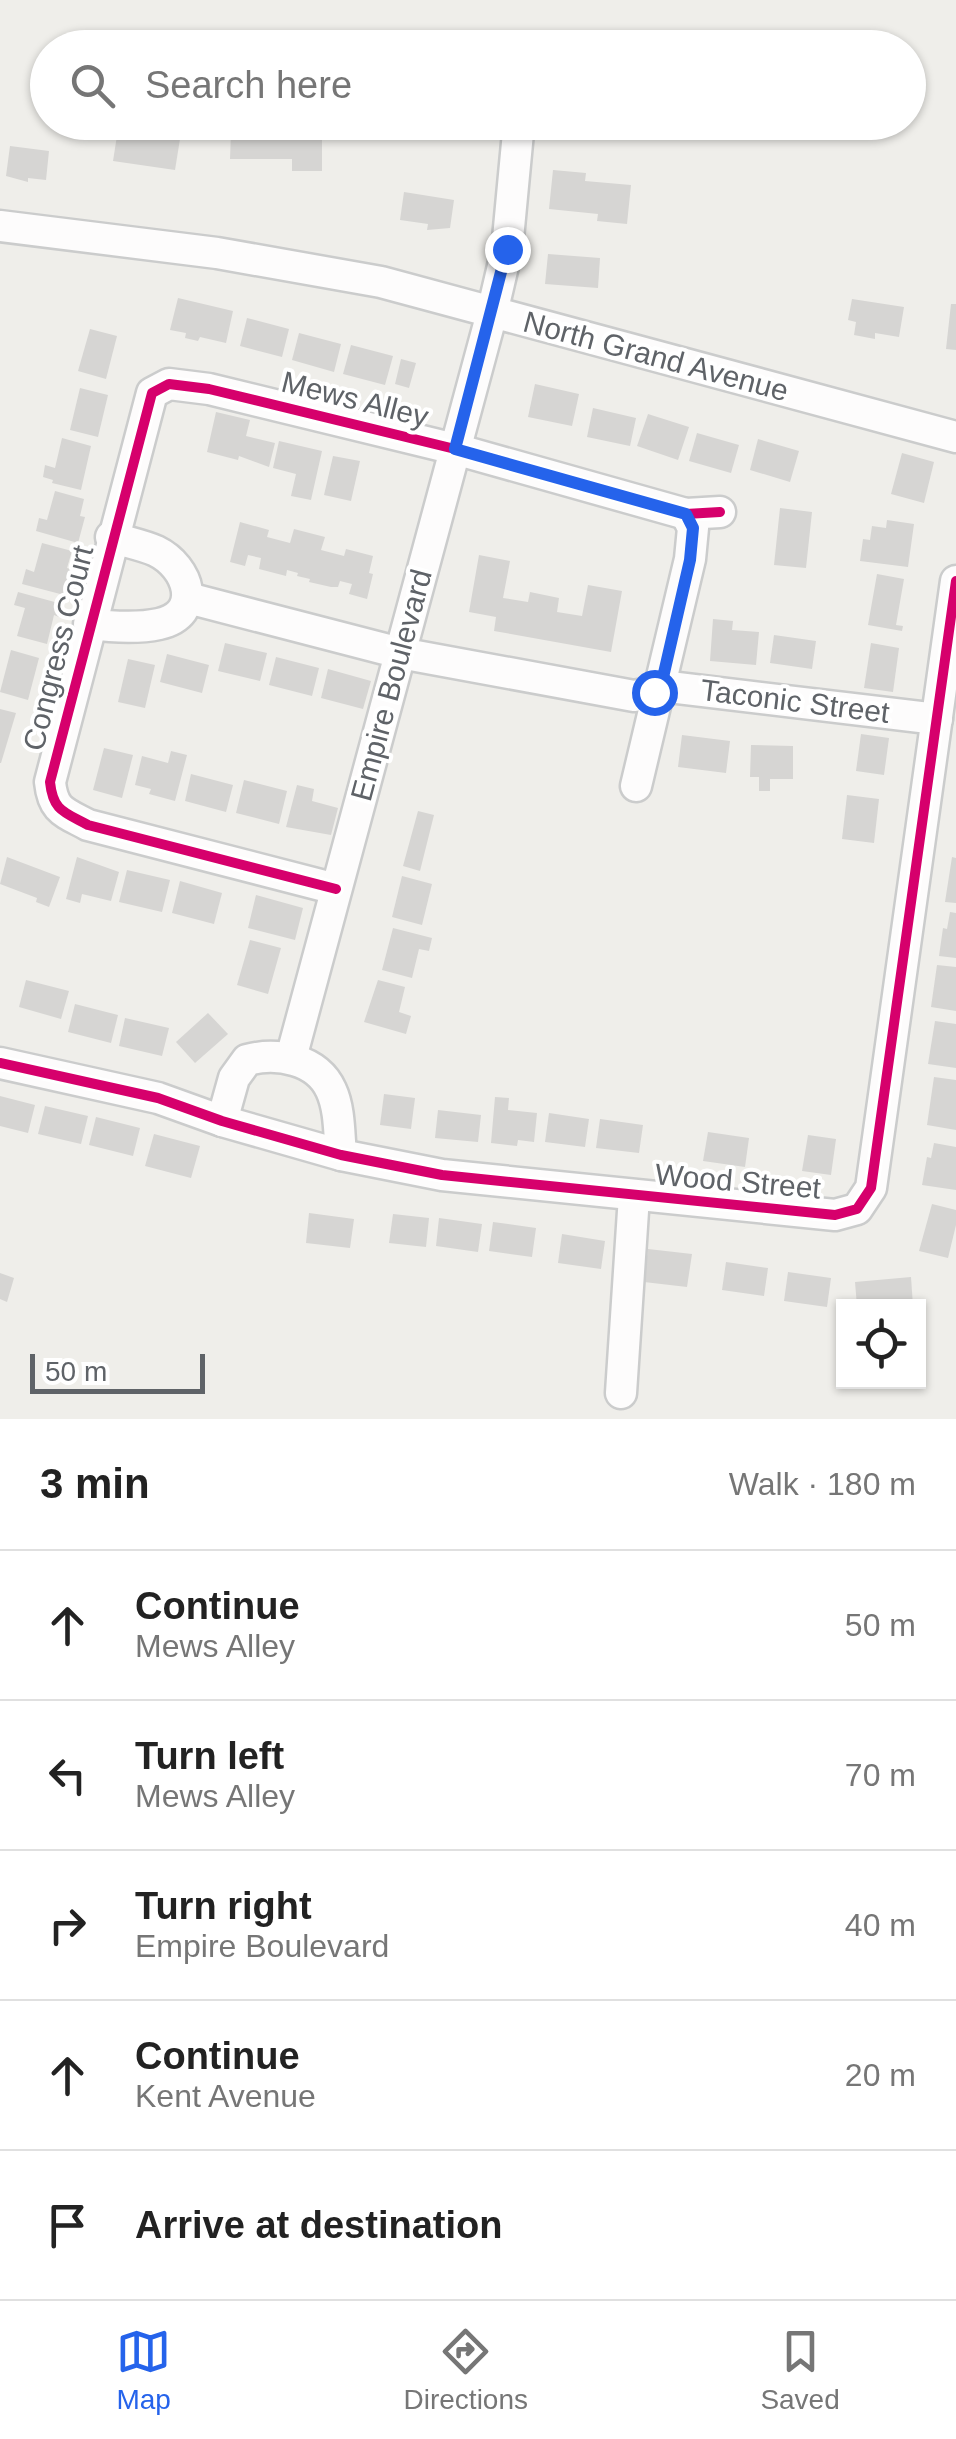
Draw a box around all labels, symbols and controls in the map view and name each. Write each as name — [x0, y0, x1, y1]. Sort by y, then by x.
search box — [30, 30, 926, 140]
icon: search — [65, 58, 120, 113]
text: Search here — [145, 64, 352, 106]
route end — [485, 227, 531, 273]
street label: North Grand Avenue — [520, 305, 792, 407]
street label: Mews Alley — [278, 365, 432, 433]
street label: Congress Court — [17, 541, 100, 754]
street label: Empire Boulevard — [344, 566, 438, 804]
route start — [632, 670, 678, 716]
street label: Taconic Street — [699, 673, 892, 729]
street label: Wood Street — [654, 1157, 823, 1205]
map controls — [836, 1299, 926, 1389]
button: locate — [836, 1299, 926, 1389]
scale bar — [30, 1349, 205, 1394]
text: 50 m — [45, 1356, 107, 1387]
text: 3 min — [40, 1460, 150, 1507]
text: Walk · 180 m — [729, 1466, 916, 1502]
text: Continue — [135, 1585, 300, 1627]
icon: ahead — [40, 1598, 95, 1653]
text: 50 m — [845, 1607, 916, 1643]
text: Mews Alley — [135, 1628, 295, 1664]
text: Turn left — [135, 1735, 284, 1777]
icon: left — [40, 1748, 95, 1803]
text: 70 m — [845, 1757, 916, 1793]
text: Mews Alley — [135, 1778, 295, 1814]
text: Turn right — [135, 1885, 312, 1927]
icon: right — [40, 1898, 95, 1953]
text: 40 m — [845, 1907, 916, 1943]
text: Empire Boulevard — [135, 1928, 389, 1964]
text: Continue — [135, 2035, 300, 2077]
icon: ahead — [40, 2048, 95, 2103]
text: 20 m — [845, 2057, 916, 2093]
text: Kent Avenue — [135, 2078, 316, 2114]
icon: arrive — [40, 2198, 95, 2253]
text: Arrive at destination — [135, 2204, 502, 2246]
tab: Map — [116, 2324, 171, 2416]
tab: Directions — [404, 2324, 528, 2416]
tab: Saved — [760, 2324, 840, 2416]

